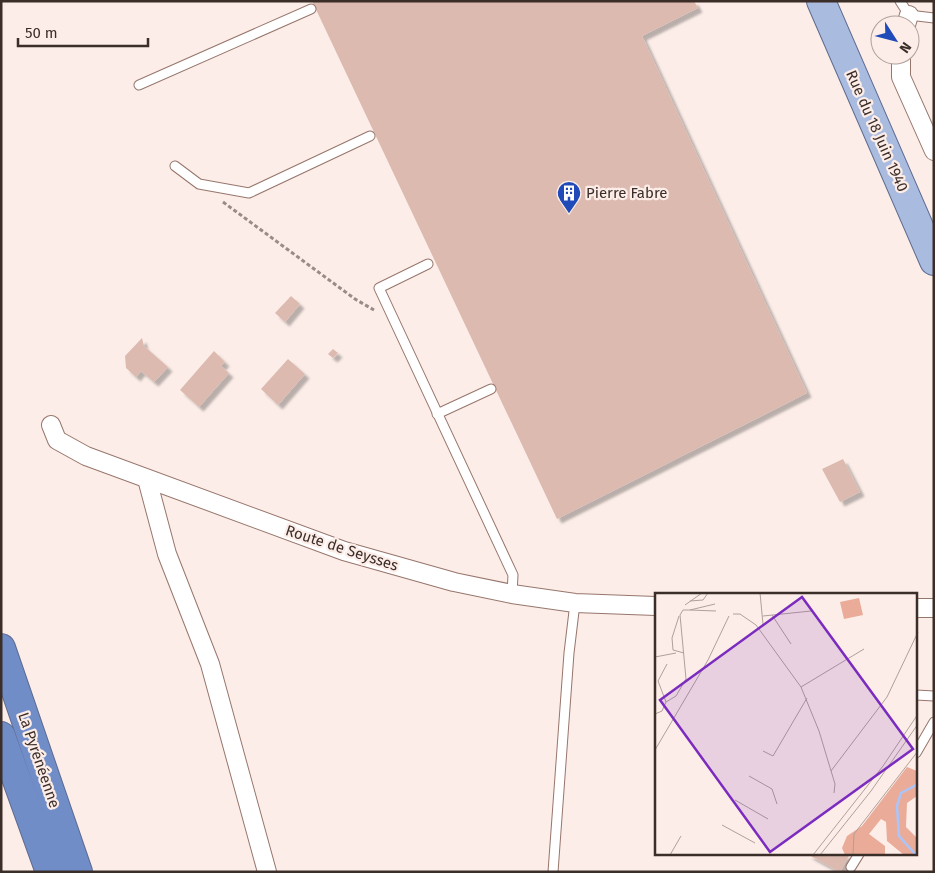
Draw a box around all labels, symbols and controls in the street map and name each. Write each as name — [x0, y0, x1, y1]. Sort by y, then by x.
scale bar — [18, 15, 148, 47]
north arrow — [870, 15, 920, 65]
text: 50 m — [25, 24, 58, 42]
text: N — [896, 39, 915, 56]
street label: Rue du 18 Juin 1940 — [842, 67, 912, 195]
building icon: Pierre Fabre — [556, 180, 582, 214]
place label: Pierre Fabre — [586, 184, 667, 202]
street label: Route de Seysses — [283, 521, 401, 575]
inset map — [655, 593, 918, 856]
street label: La Pyrénéenne — [14, 710, 64, 810]

